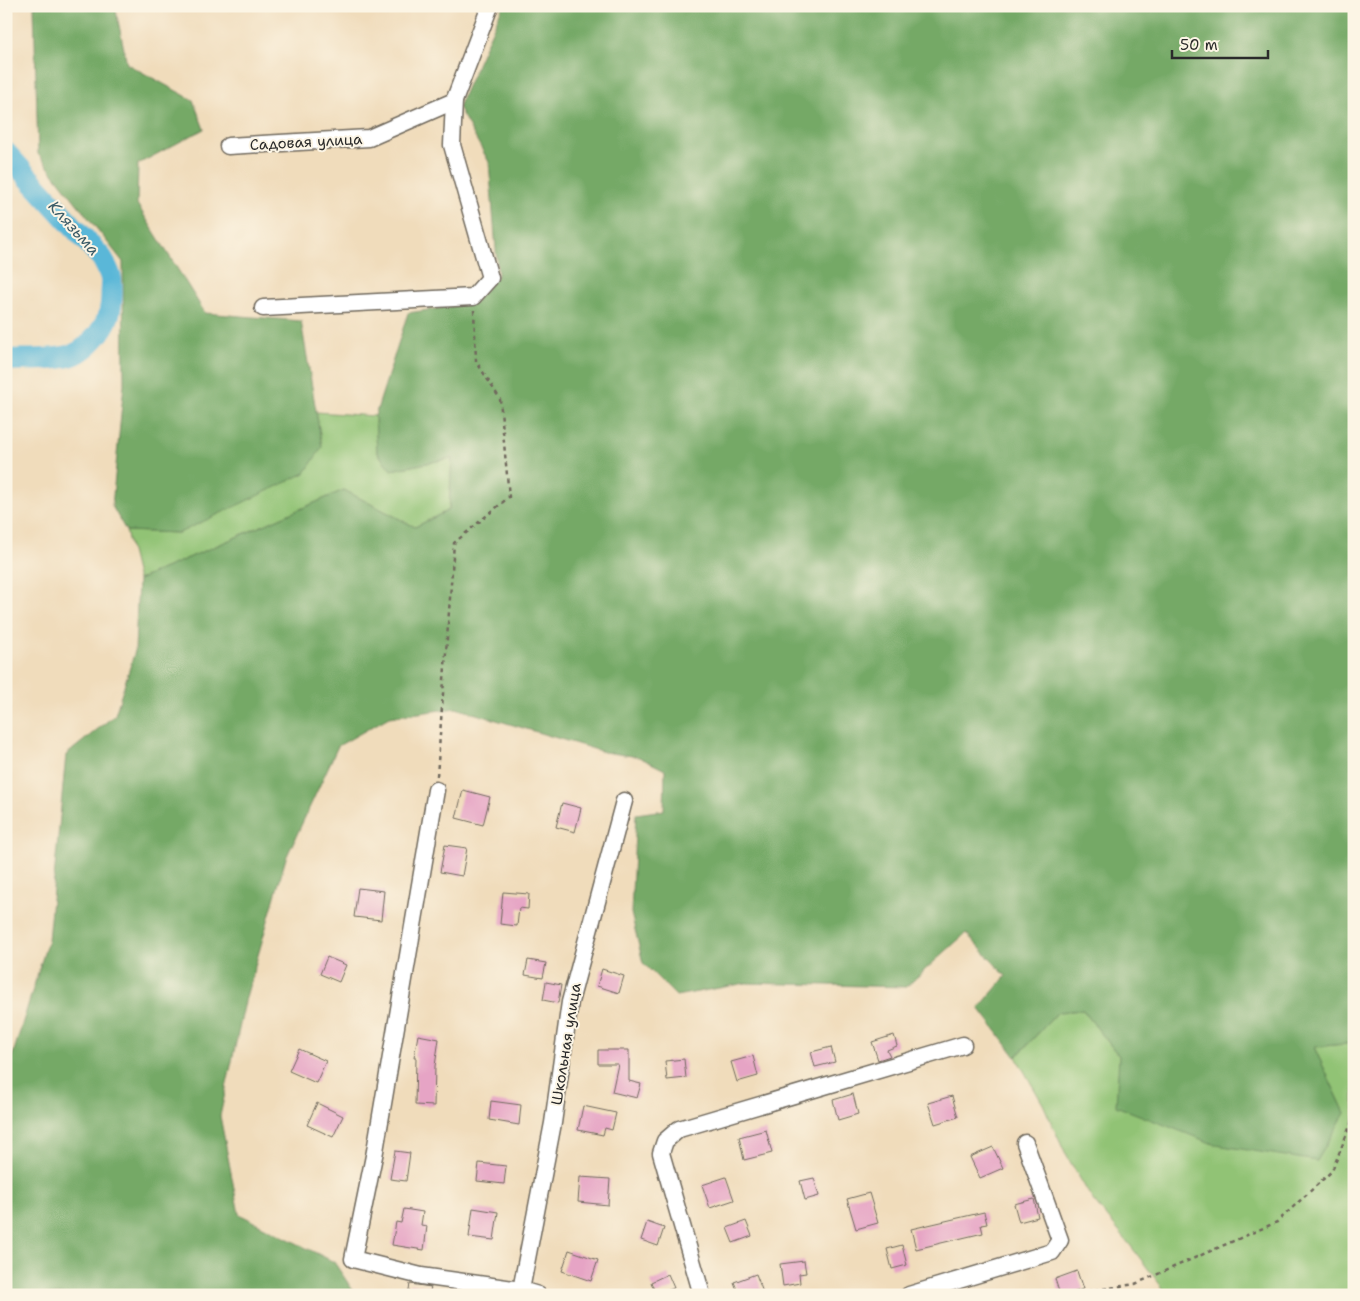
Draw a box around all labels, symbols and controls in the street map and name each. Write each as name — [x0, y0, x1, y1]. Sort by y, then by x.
scale bar — [1172, 28, 1269, 60]
text: 50 m — [1180, 35, 1218, 55]
street label: Садовая улица — [249, 129, 363, 155]
water label: Клязьма — [44, 196, 104, 260]
street label: Школьная улица — [546, 981, 586, 1107]

